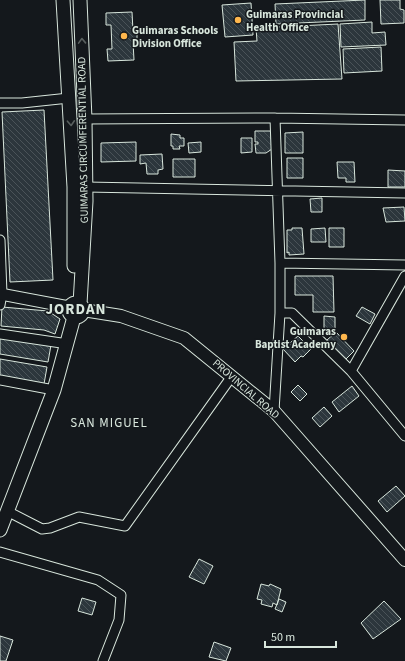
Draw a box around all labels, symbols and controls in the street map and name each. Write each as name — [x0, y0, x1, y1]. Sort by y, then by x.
place label: Guimaras Provincial Health Office — [246, 7, 344, 35]
marker: Guimaras Provincial Health Office — [233, 15, 243, 25]
place label: Guimaras Schools Division Office — [132, 23, 218, 51]
marker: Guimaras Schools Division Office — [119, 31, 129, 41]
one-way arrow — [77, 38, 86, 44]
street label: GUIMARAS CIRCUMFERENTIAL ROAD — [74, 56, 92, 223]
one-way arrow — [66, 120, 75, 126]
district label: JORDAN — [45, 299, 107, 320]
place label: Guimaras Baptist Academy — [255, 324, 336, 352]
marker: Guimaras Baptist Academy — [339, 332, 349, 342]
street label: PROVINCIAL ROAD — [209, 356, 283, 422]
district label: SAN MIGUEL — [70, 414, 148, 432]
scale bar — [265, 623, 336, 649]
text: 50 m — [271, 629, 295, 646]

